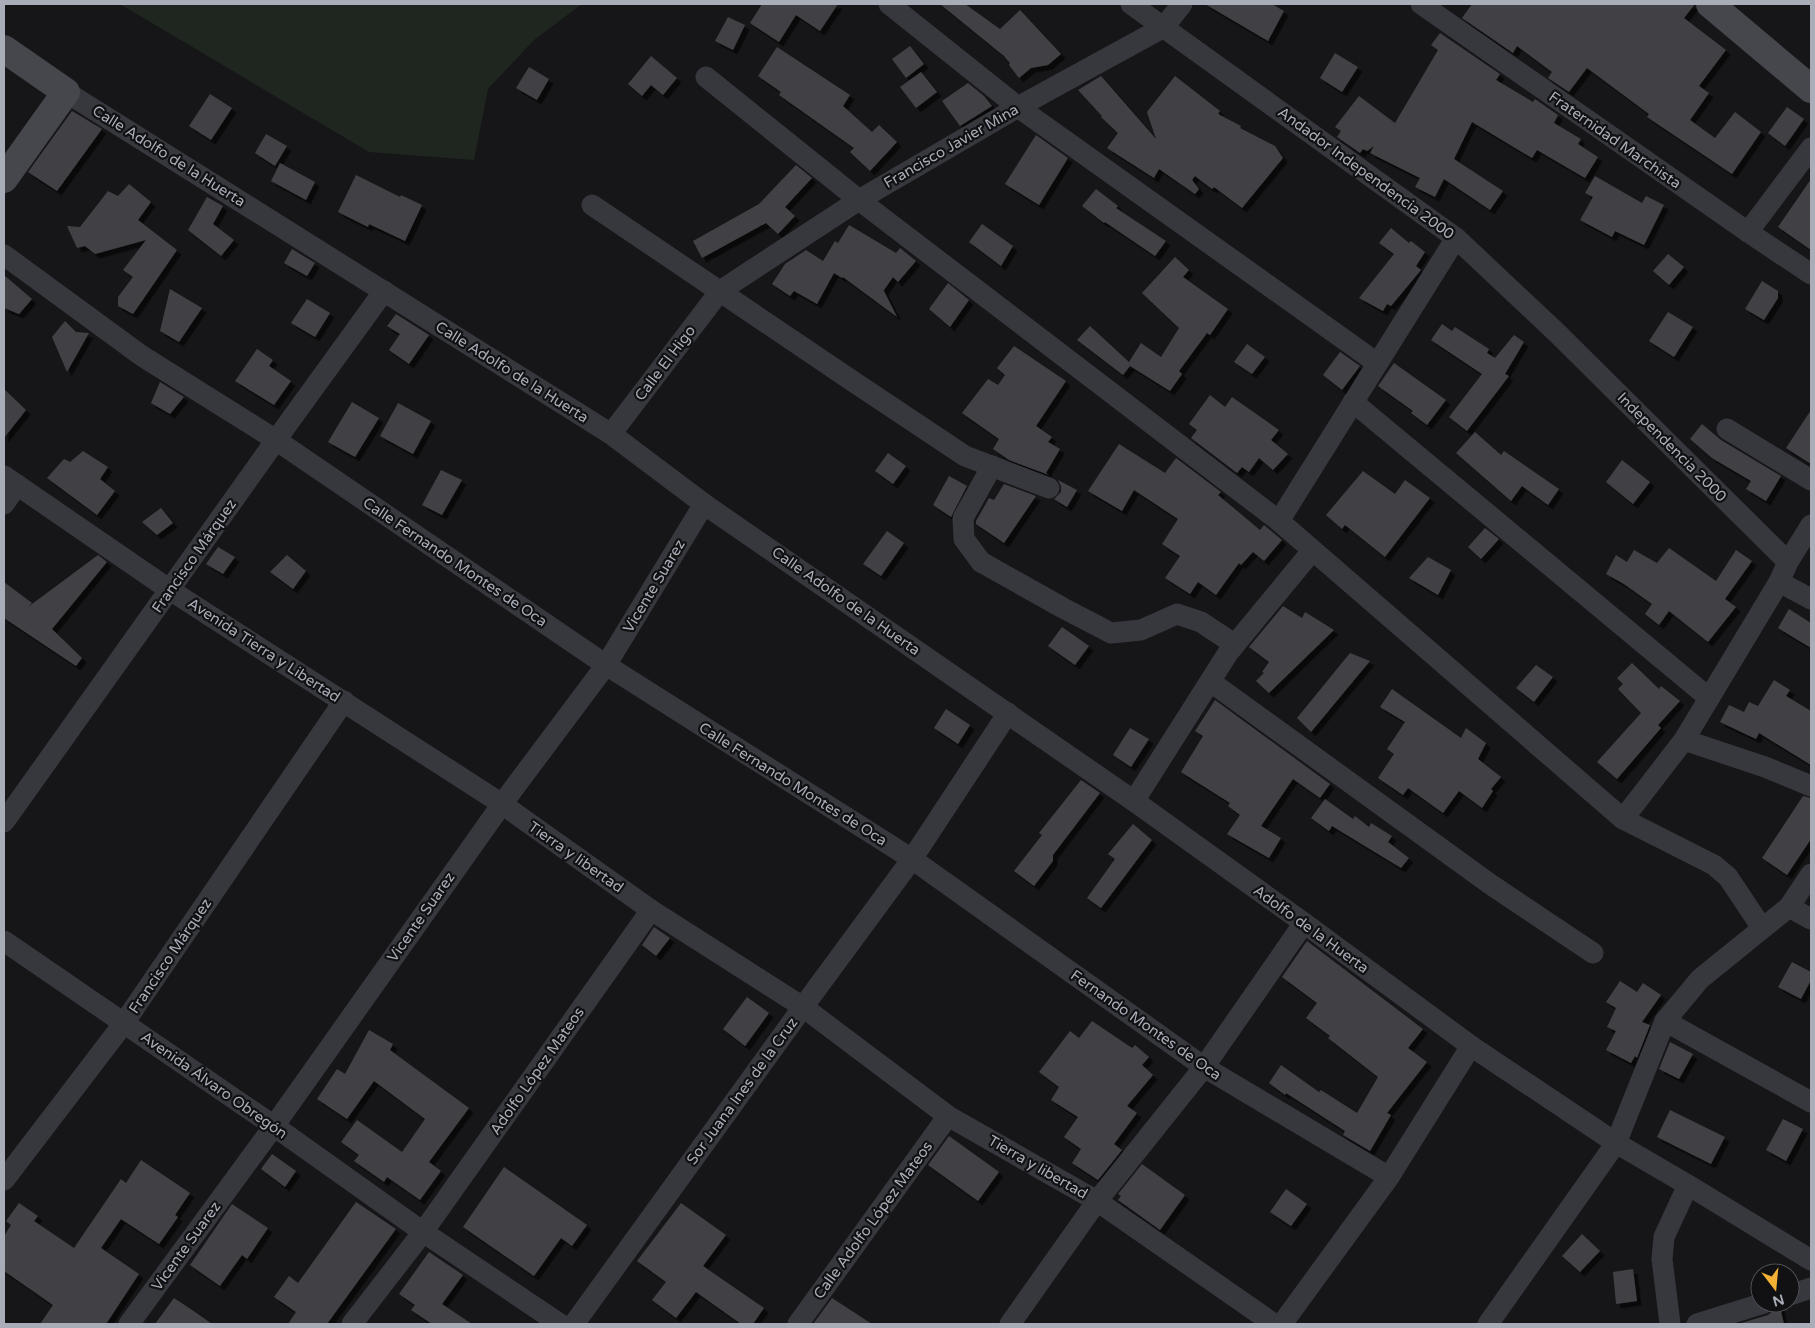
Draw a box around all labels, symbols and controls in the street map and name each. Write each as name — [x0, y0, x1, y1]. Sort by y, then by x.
street label: Fraternidad Marchista — [1545, 88, 1685, 192]
street label: Francisco Javier Mina — [880, 100, 1022, 192]
street label: Calle Adolfo de la Huerta — [89, 101, 249, 211]
street label: Andador Independencia 2000 — [1274, 103, 1458, 243]
street label: Calle Adolfo de la Huerta — [432, 317, 592, 427]
street label: Calle El Higo — [631, 322, 699, 404]
street label: Independencia 2000 — [1614, 389, 1730, 505]
street label: Calle Fernando Montes de Oca — [359, 493, 551, 631]
street label: Francisco Márquez — [148, 496, 240, 616]
street label: Vicente Suarez — [619, 536, 689, 636]
street label: Calle Adolfo de la Huerta — [768, 543, 924, 659]
street label: Avenida Tierra y Libertad — [184, 594, 344, 706]
street label: Calle Fernando Montes de Oca — [696, 718, 890, 850]
street label: Tierra y libertad — [525, 818, 627, 896]
street label: Vicente Suarez — [383, 869, 459, 965]
street label: Adolfo de la Huerta — [1250, 881, 1372, 977]
street label: Francisco Márquez — [125, 895, 215, 1017]
street label: Fernando Montes de Oca — [1067, 966, 1225, 1084]
street label: Adolfo López Mateos — [486, 1004, 588, 1138]
street label: Sor Juana Ines de la Cruz — [683, 1014, 801, 1168]
street label: Avenida Álvaro Obregón — [137, 1028, 291, 1142]
street label: Tierra y libertad — [985, 1131, 1091, 1203]
street label: Calle Adolfo López Mateos — [810, 1138, 936, 1302]
street label: Vicente Suarez — [148, 1198, 224, 1294]
north arrow — [1750, 1263, 1800, 1313]
text: N — [1771, 1290, 1786, 1310]

